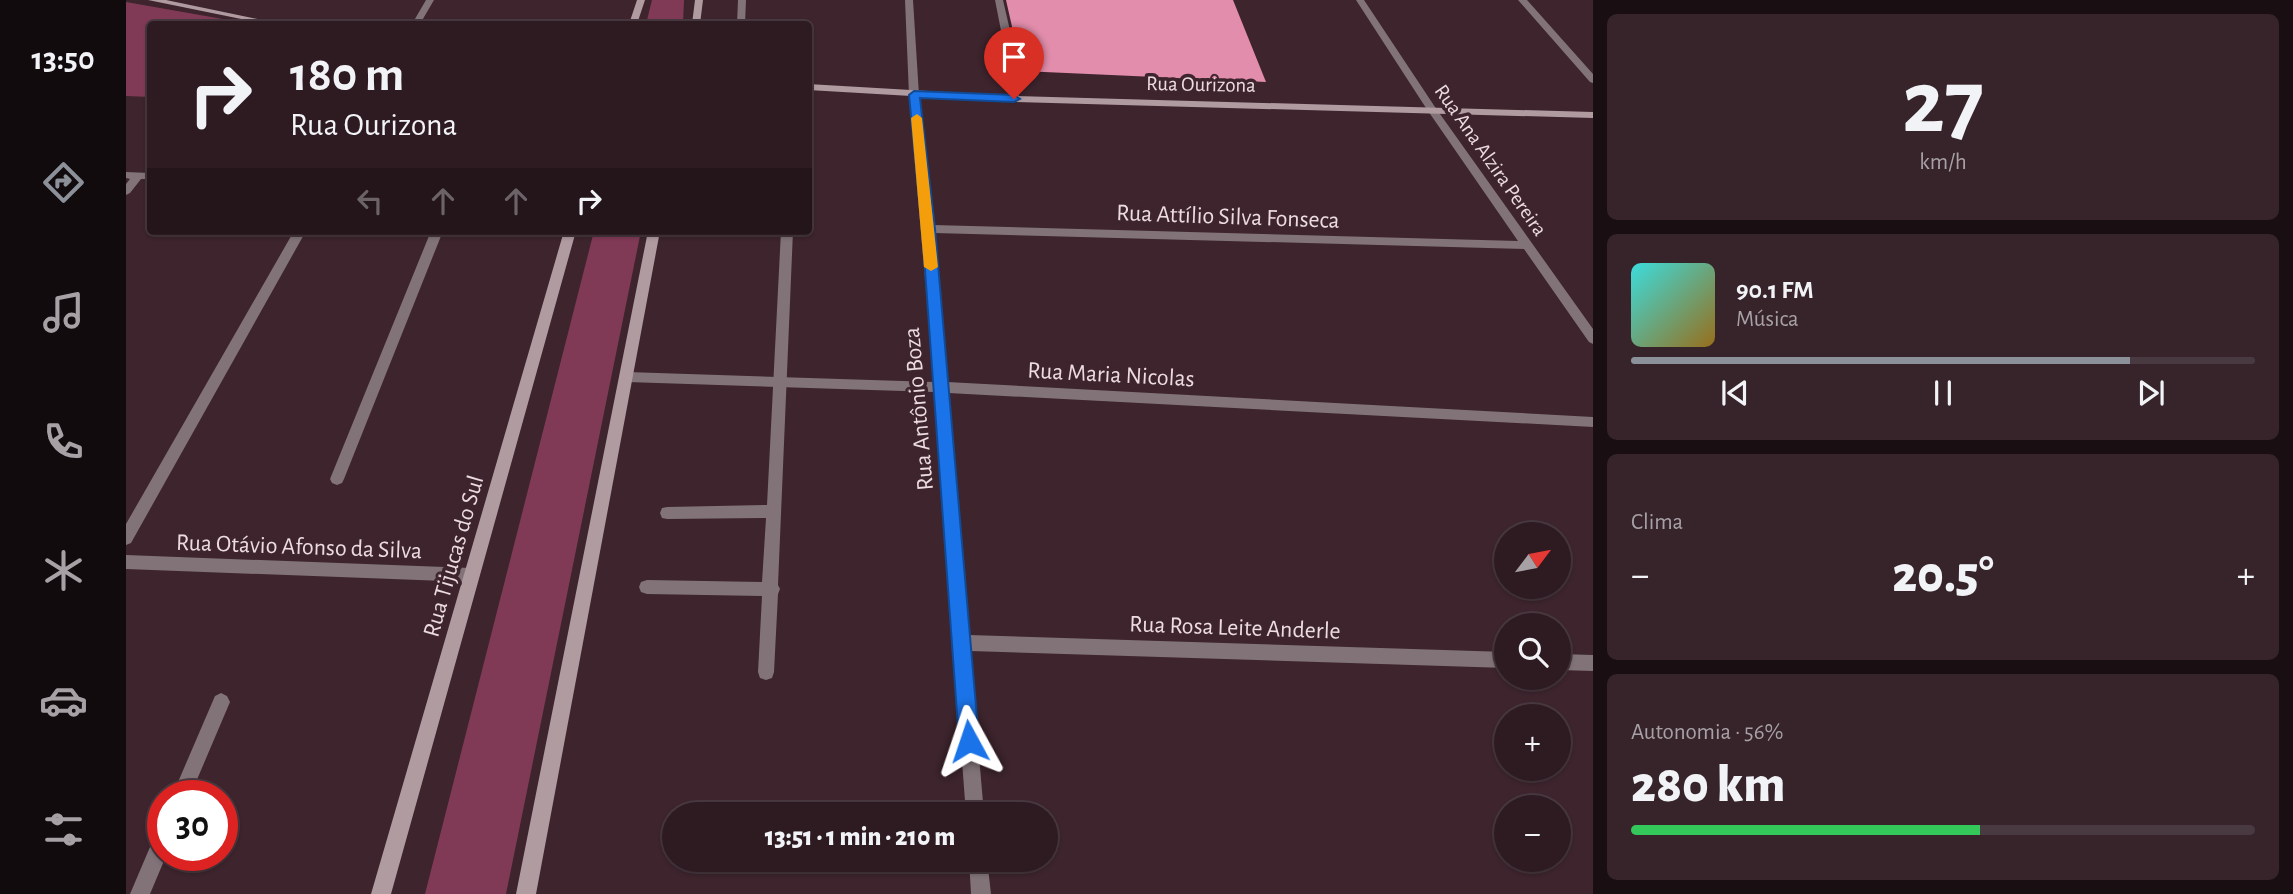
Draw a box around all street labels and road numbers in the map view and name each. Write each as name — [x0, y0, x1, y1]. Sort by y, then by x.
street label: Rua Ourizona — [1146, 73, 1256, 96]
street label: Rua Ana Alzira Pereira — [1431, 81, 1551, 240]
street label: Rua Attílio Silva Fonseca — [1116, 201, 1340, 233]
street label: Rua Antônio Boza — [900, 326, 938, 492]
street label: Rua Maria Nicolas — [1027, 359, 1195, 391]
street label: Rua Tijucas do Sul — [419, 473, 488, 640]
street label: Rua Otávio Afonso da Silva — [176, 531, 422, 563]
street label: Rua Rosa Leite Anderle — [1129, 612, 1341, 644]

